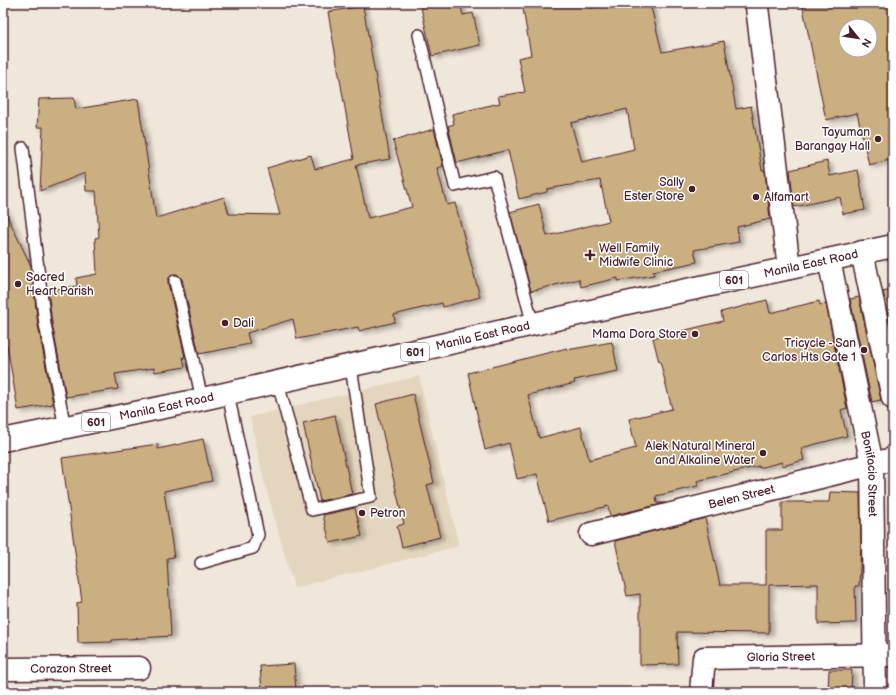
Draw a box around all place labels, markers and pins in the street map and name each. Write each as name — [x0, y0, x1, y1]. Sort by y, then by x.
place label: Tayuman Barangay Hall — [795, 125, 870, 154]
marker: Tayuman Barangay Hall — [873, 134, 883, 144]
place label: Sally Ester Store — [624, 175, 685, 204]
marker: Sally Ester Store — [687, 184, 697, 194]
place label: Alfamart — [764, 190, 809, 205]
marker: Alfamart — [751, 192, 761, 202]
place label: Well Family Midwife Clinic — [599, 241, 673, 270]
marker: Well Family Midwife Clinic — [584, 249, 596, 261]
place label: Sacred Heart Parish — [26, 270, 94, 299]
marker: Sacred Heart Parish — [13, 279, 23, 289]
place label: Dali — [233, 316, 254, 331]
marker: Dali — [220, 318, 230, 328]
place label: Mama Dora Store — [592, 327, 687, 342]
marker: Mama Dora Store — [690, 329, 700, 339]
place label: Tricycle - San Carlos Hts Gate 1 — [762, 336, 856, 365]
marker: Tricycle - San Carlos Hts Gate 1 — [859, 345, 869, 355]
place label: Alek Natural Mineral and Alkaline Water — [645, 439, 756, 468]
marker: Alek Natural Mineral and Alkaline Water — [758, 448, 768, 458]
place label: Petron — [370, 506, 406, 521]
marker: Petron — [357, 508, 367, 518]

